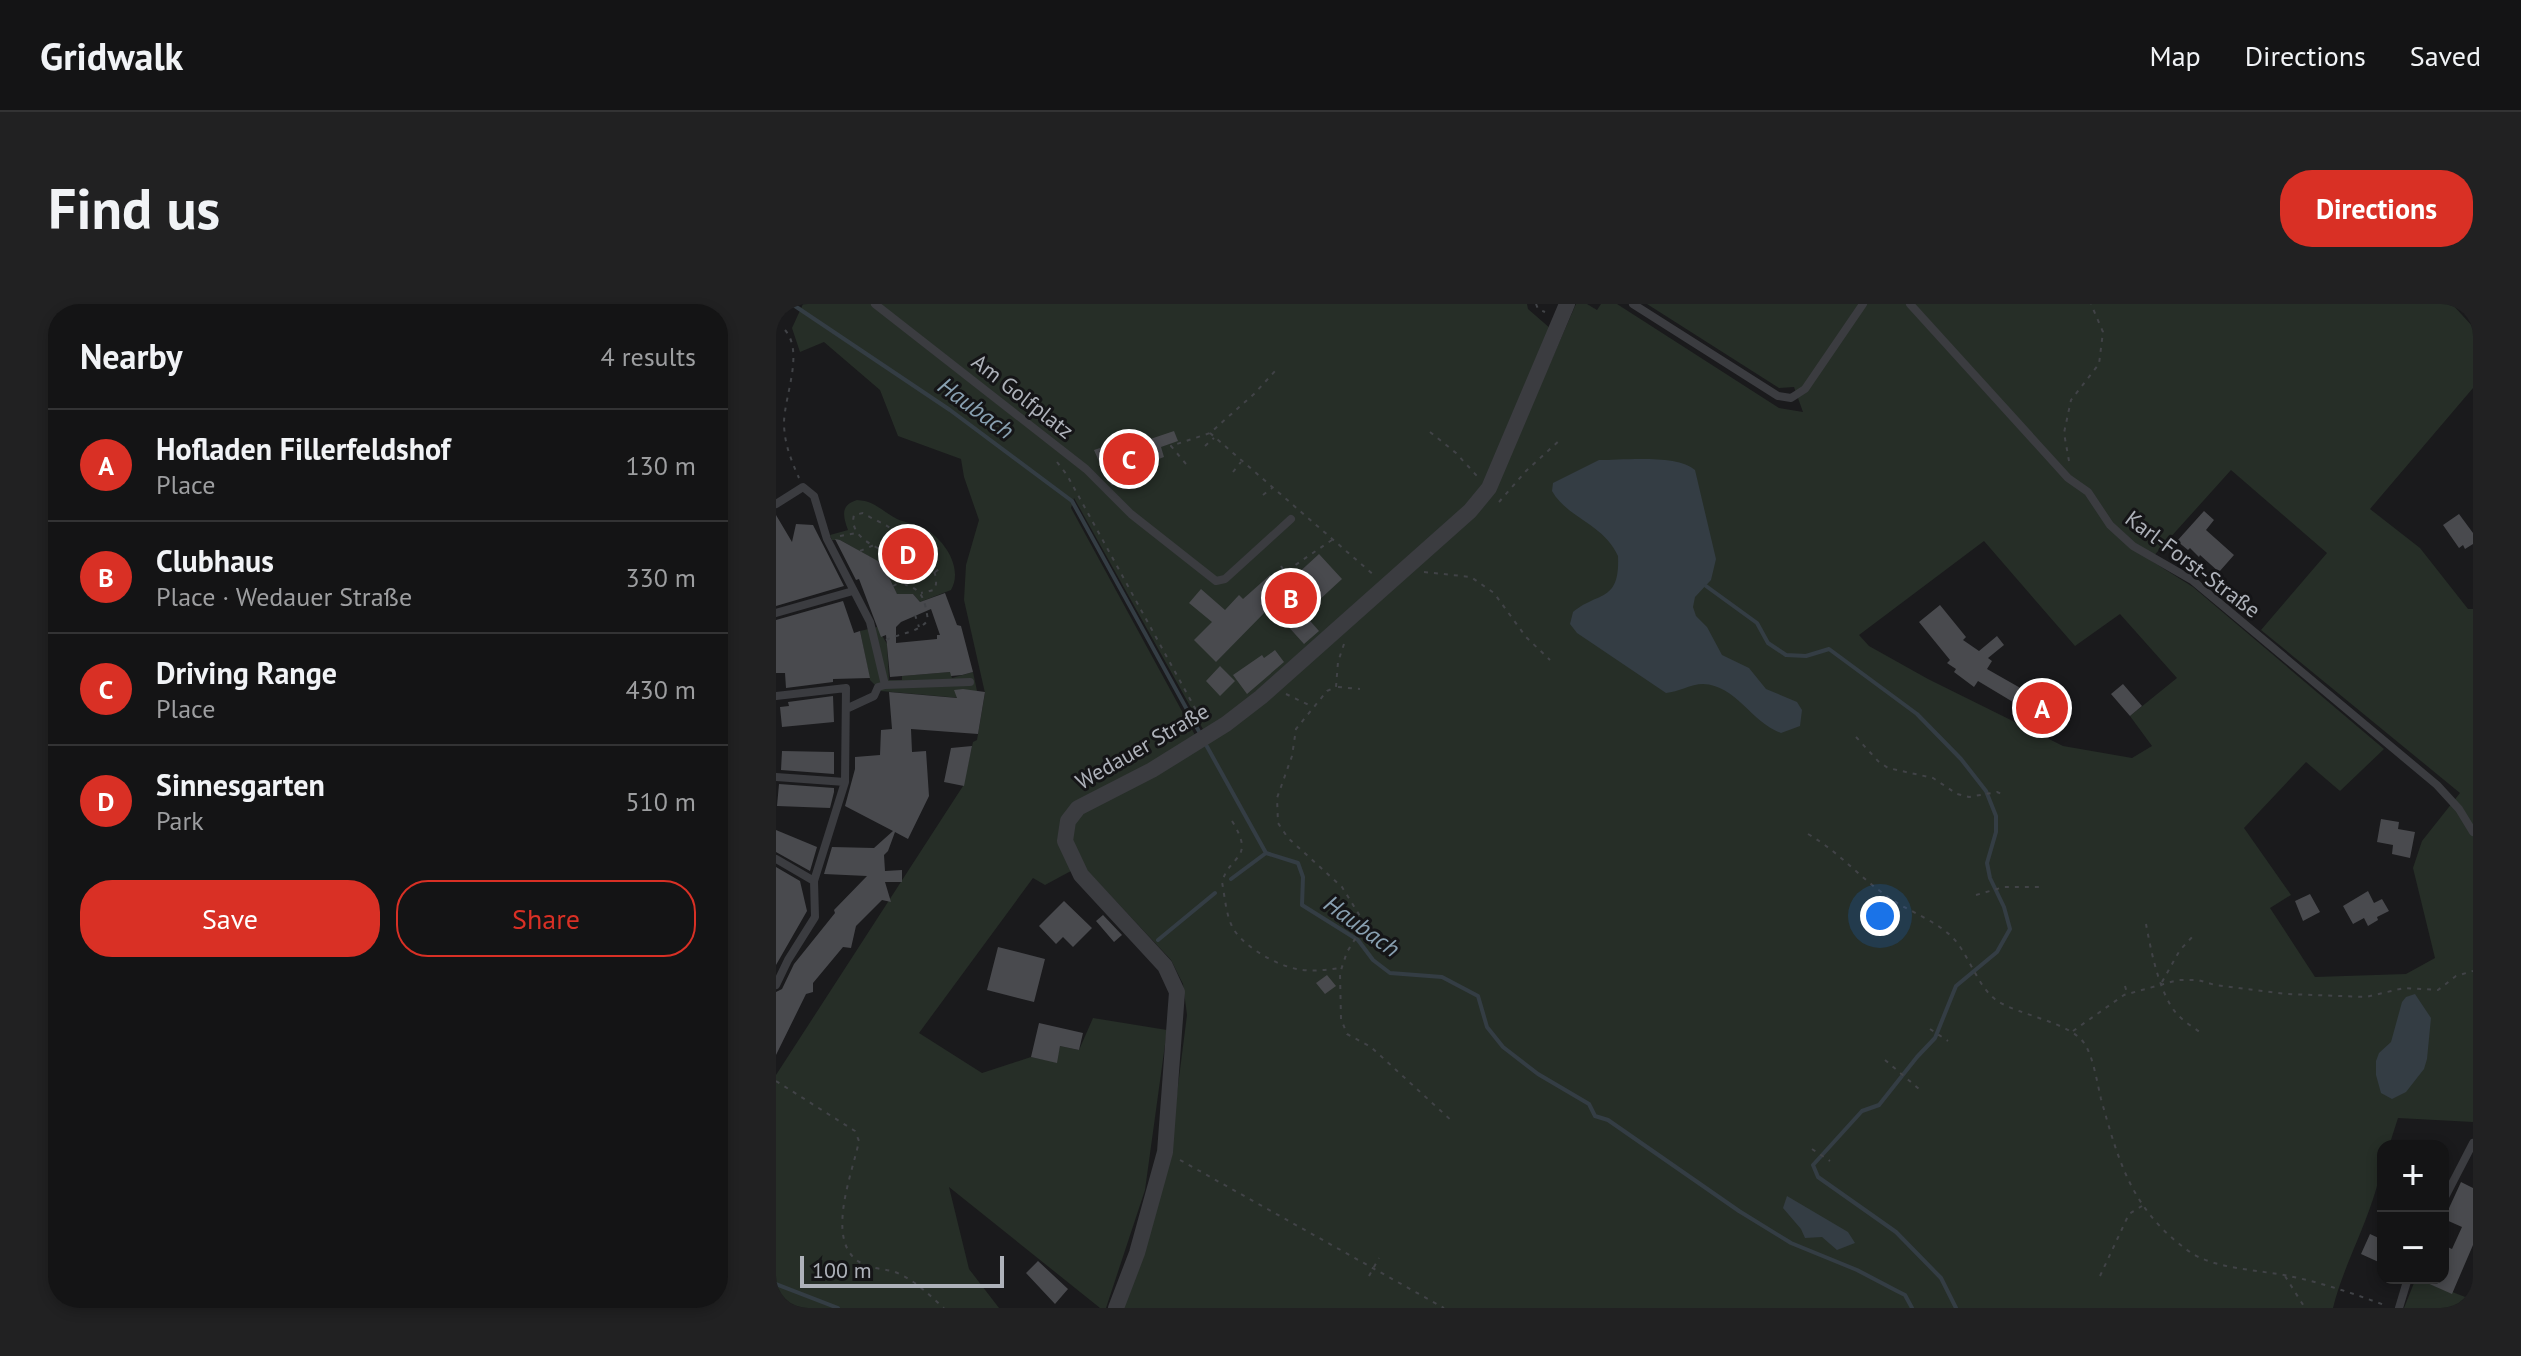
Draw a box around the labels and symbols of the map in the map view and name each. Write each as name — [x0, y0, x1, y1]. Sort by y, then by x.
street label: Am Golfplatz — [966, 347, 1080, 445]
water label: Haubach — [932, 370, 1020, 446]
pin: C — [1103, 429, 1155, 489]
street label: Karl-Forst-Straße — [2120, 504, 2266, 624]
pin: D — [882, 524, 934, 584]
pin: B — [1265, 568, 1317, 628]
pin: A — [2016, 678, 2068, 738]
street label: Wedauer Straße — [1070, 697, 1214, 795]
water label: Haubach — [1318, 888, 1406, 964]
your location — [1860, 896, 1900, 936]
scale bar — [800, 1252, 1004, 1288]

